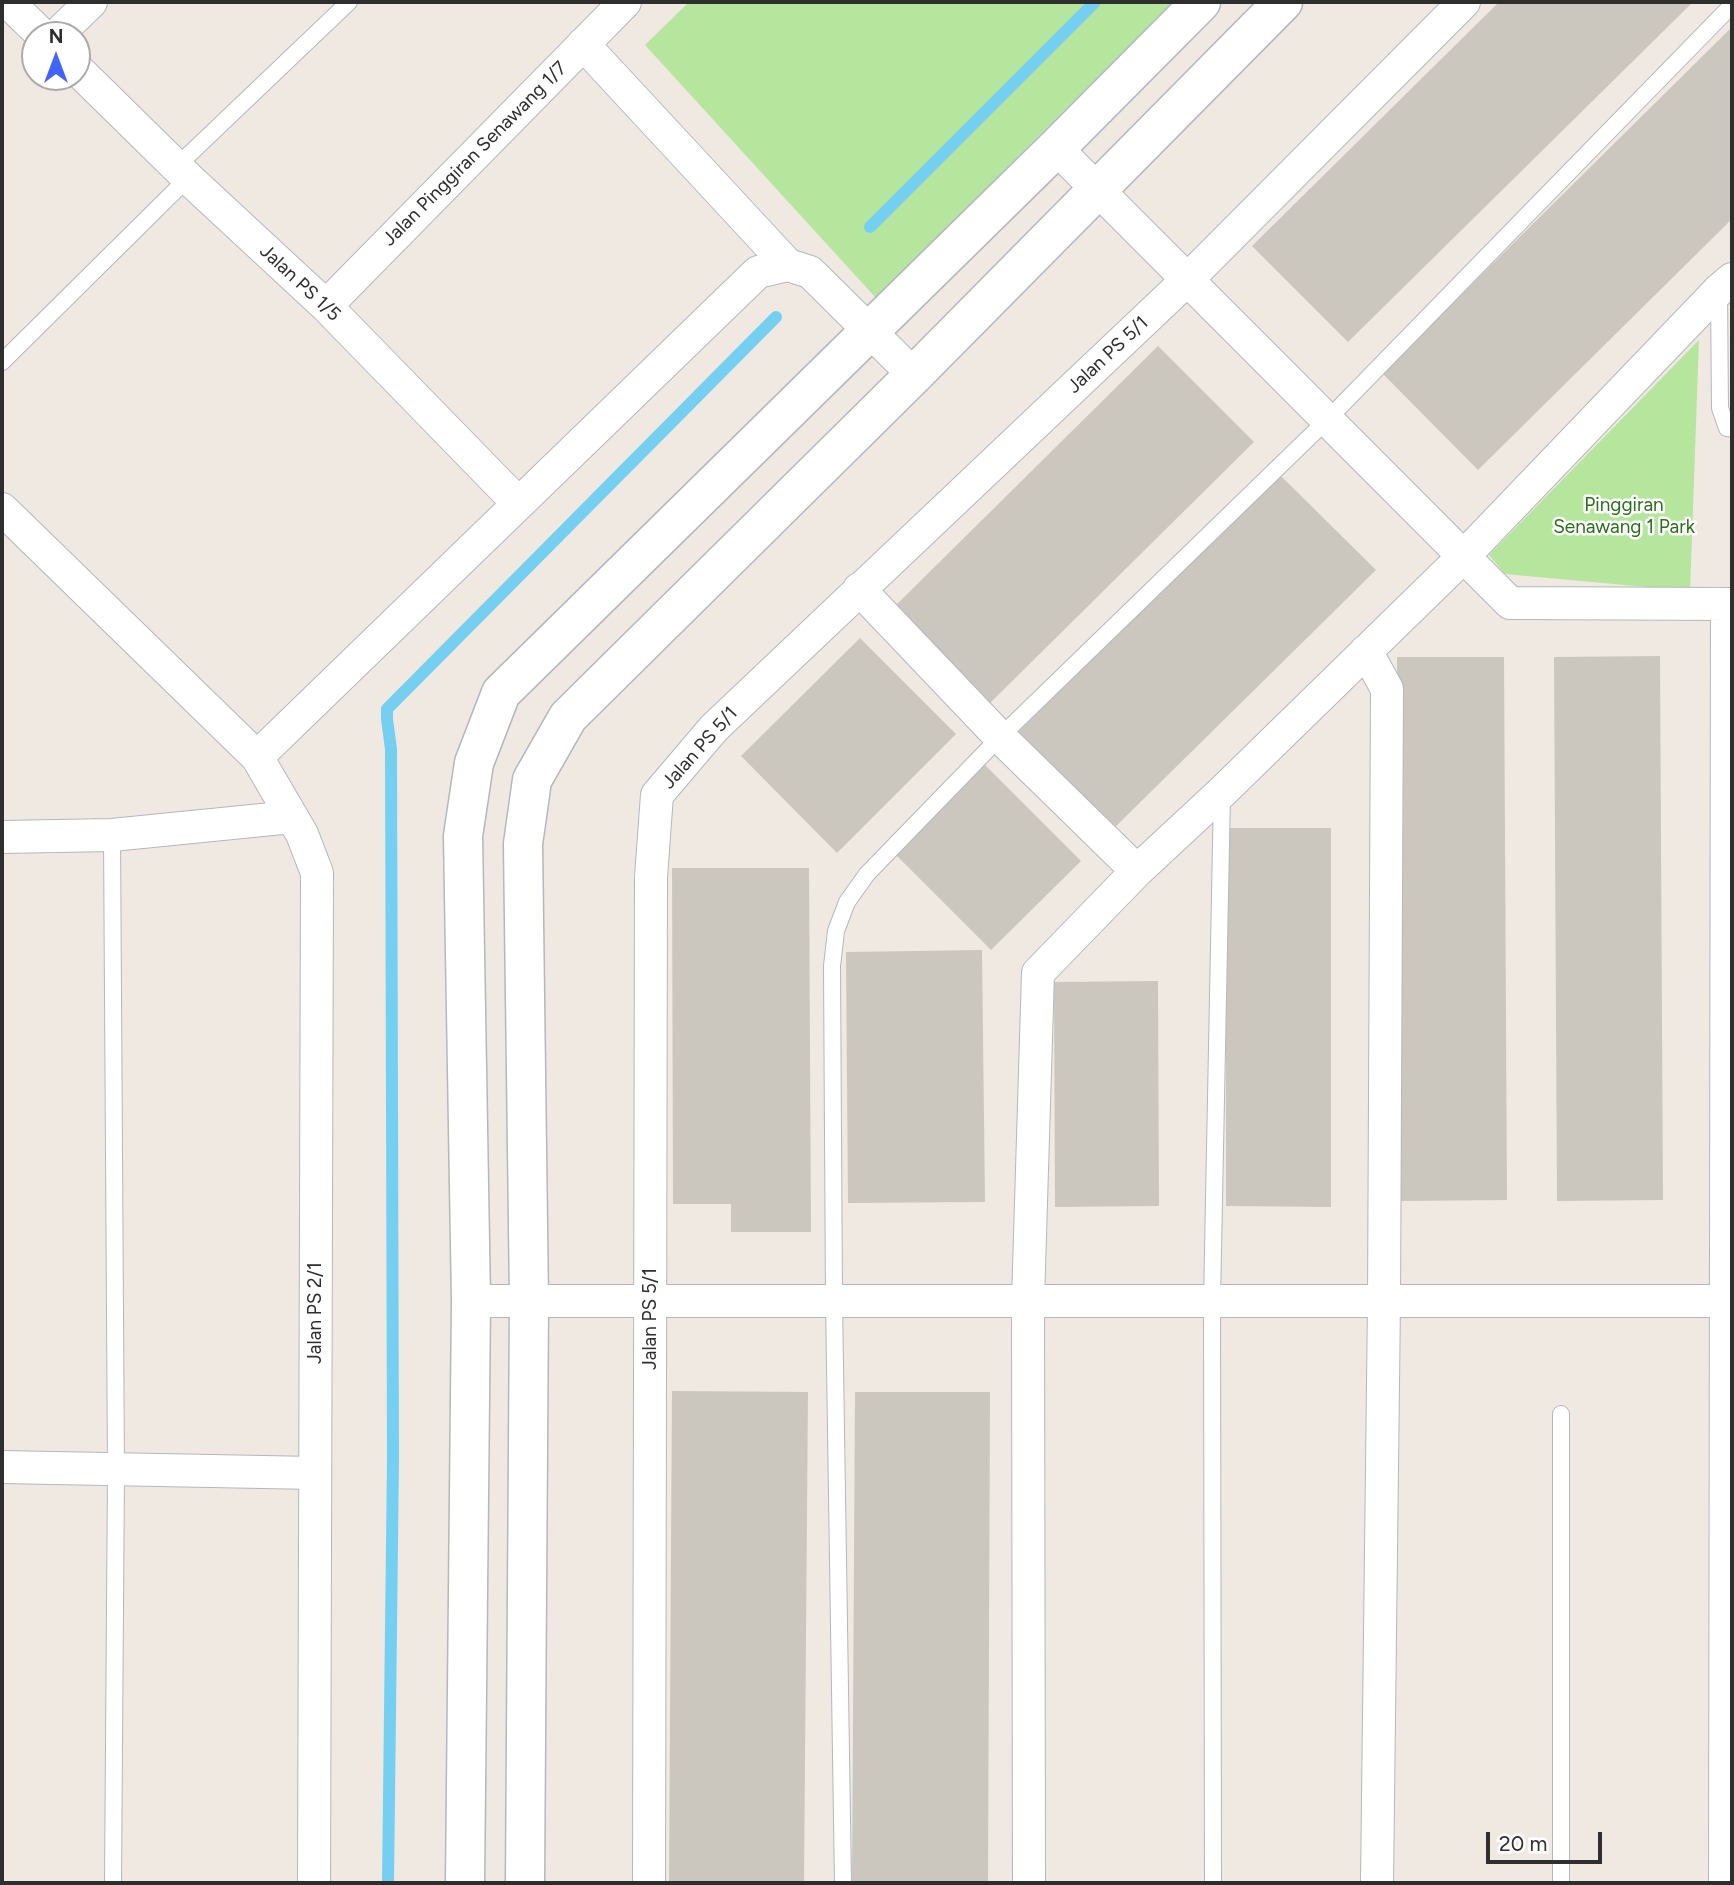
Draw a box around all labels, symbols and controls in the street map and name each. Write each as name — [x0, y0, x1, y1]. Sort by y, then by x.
north arrow — [21, 21, 91, 91]
text: N — [49, 25, 63, 48]
street label: Jalan Pinggiran Senawang 1/7 — [378, 57, 572, 251]
street label: Jalan PS 1/5 — [255, 240, 345, 326]
street label: Jalan PS 5/1 — [1063, 312, 1153, 398]
park label: Pinggiran Senawang 1 Park — [1553, 494, 1695, 538]
street label: Jalan PS 5/1 — [657, 702, 743, 794]
street label: Jalan PS 2/1 — [304, 1262, 326, 1364]
street label: Jalan PS 5/1 — [639, 1268, 661, 1370]
scale bar — [1489, 1818, 1604, 1862]
text: 20 m — [1499, 1831, 1547, 1856]

